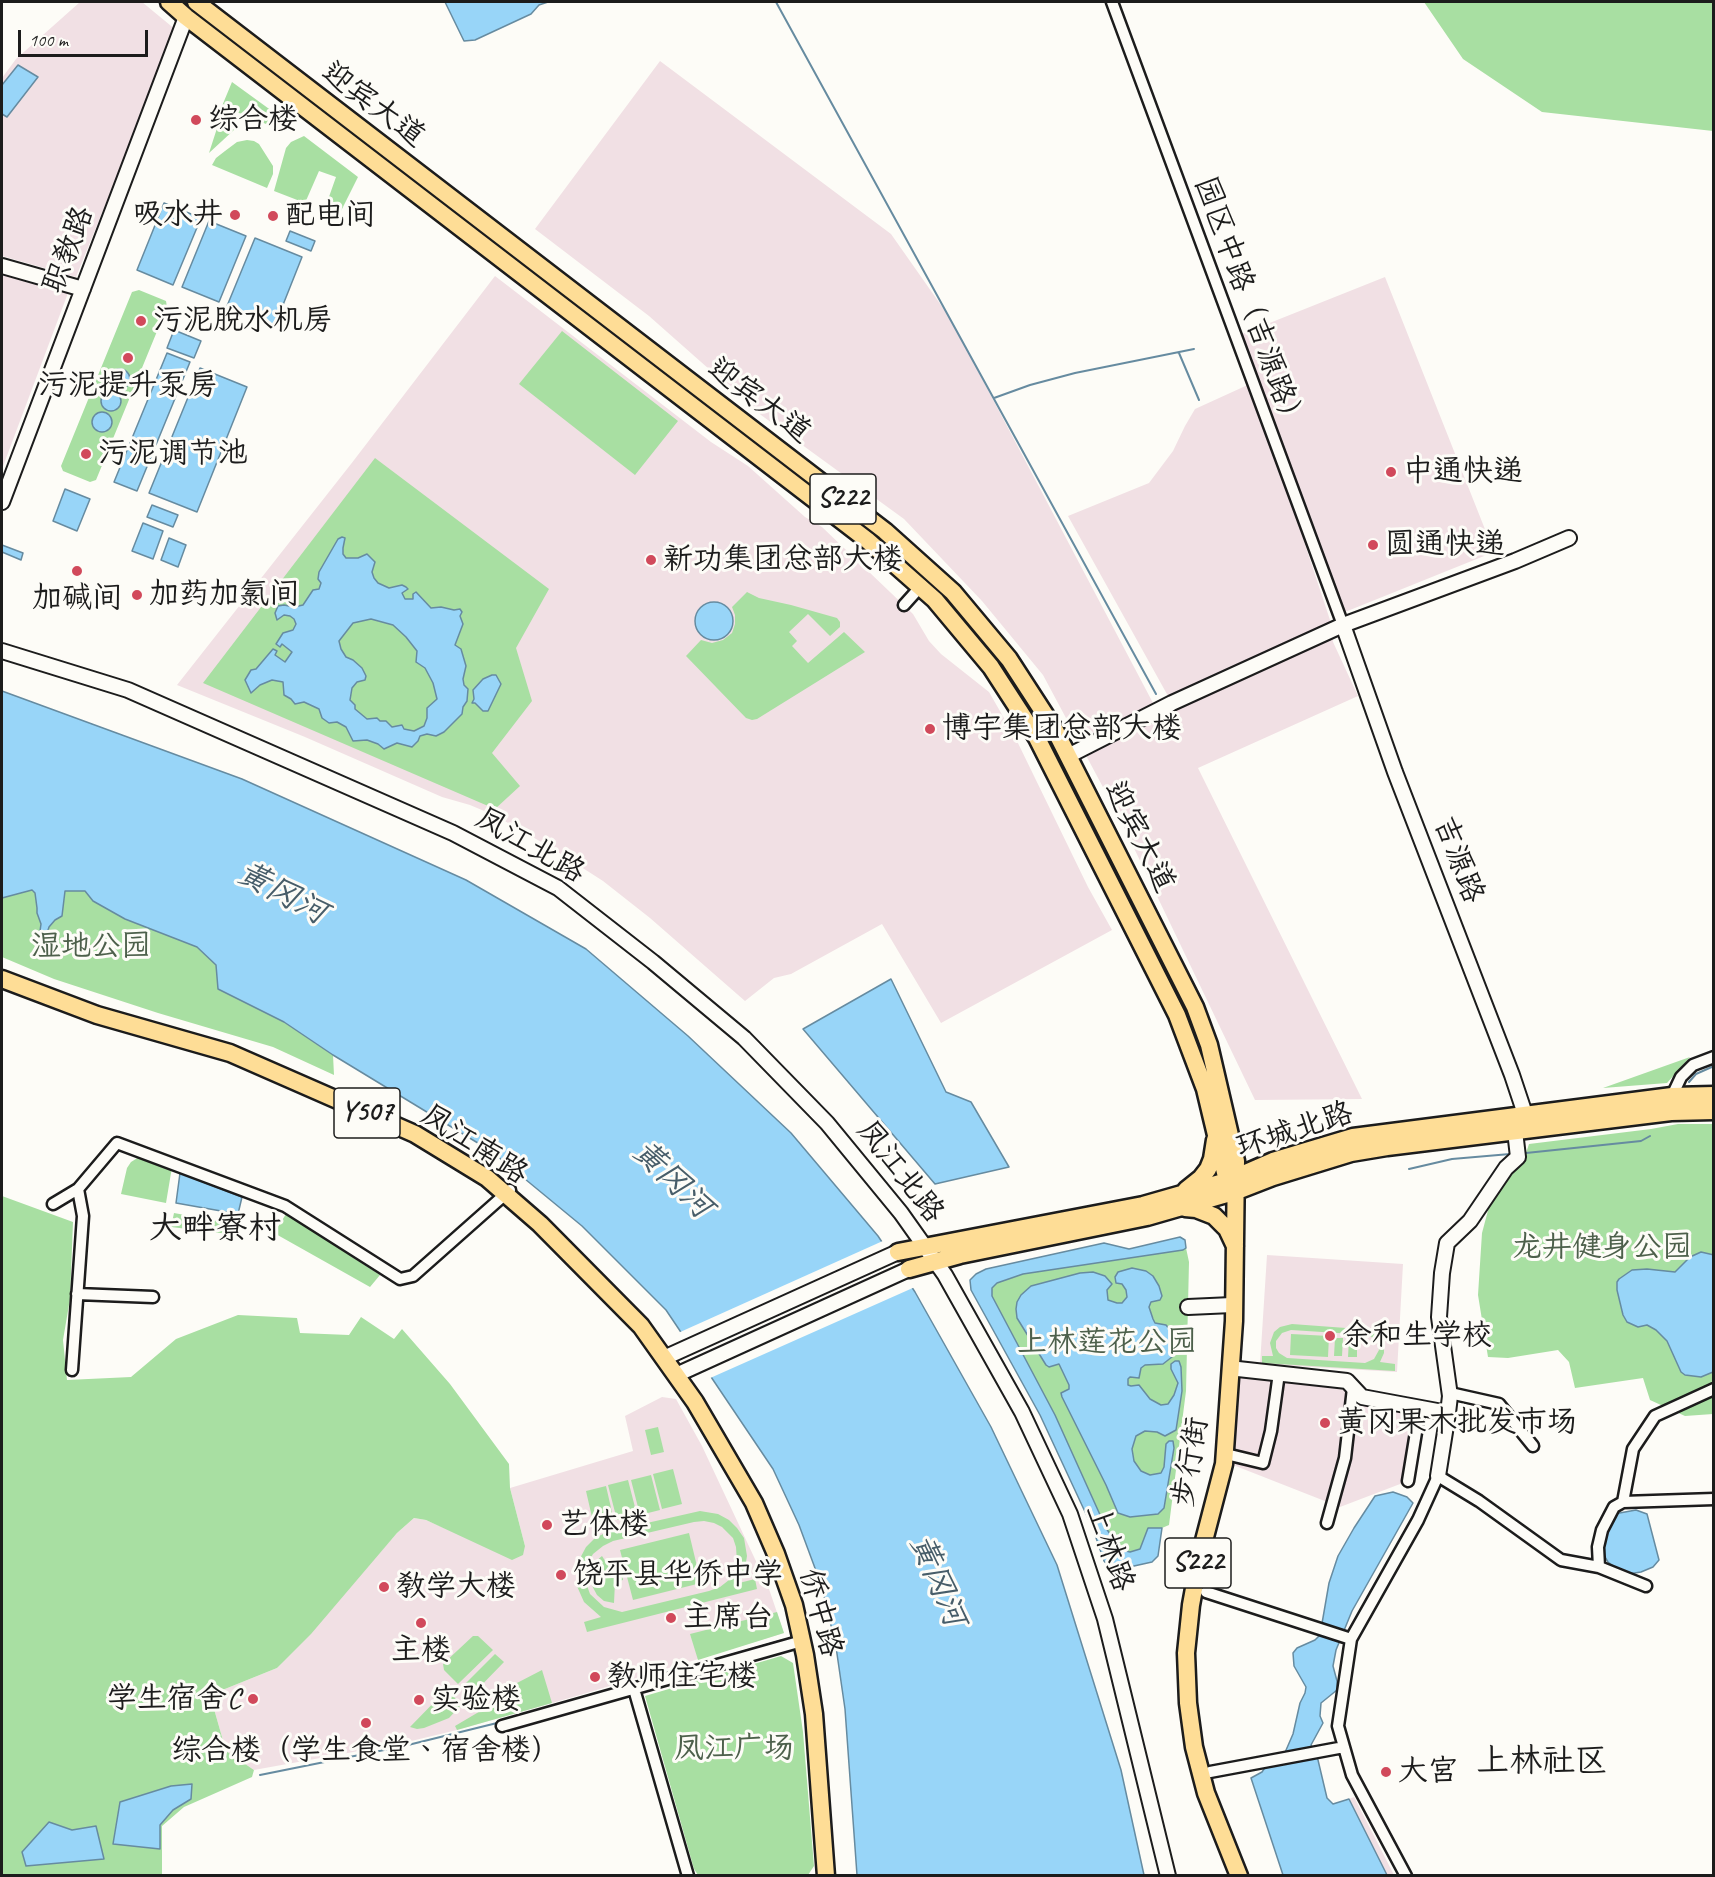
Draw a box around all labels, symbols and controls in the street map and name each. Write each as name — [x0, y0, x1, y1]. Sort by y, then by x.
scale bar — [21, 18, 152, 56]
text: 100 m — [29, 29, 68, 51]
street label: 迎宾大道 — [314, 55, 432, 155]
place label: 综合楼 — [208, 102, 298, 138]
marker: 综合楼 — [189, 113, 203, 127]
street label: 园区中路（吉源路） — [1186, 172, 1312, 438]
place label: 吸水井 — [133, 197, 223, 233]
place label: 配电间 — [285, 198, 375, 234]
street label: 职教路 — [36, 202, 102, 298]
marker: 吸水井 — [228, 208, 242, 222]
marker: 配电间 — [266, 209, 280, 223]
place label: 污泥脱水机房 — [153, 303, 333, 339]
marker: 污泥脱水机房 — [134, 314, 148, 328]
marker: 污泥提升泵房 — [121, 351, 135, 365]
street label: 迎宾大道 — [700, 351, 818, 451]
place label: 污泥提升泵房 — [38, 368, 218, 404]
place label: 污泥调节池 — [98, 436, 248, 472]
marker: 污泥调节池 — [79, 447, 93, 461]
place label: 中通快递 — [1403, 454, 1523, 490]
marker: 中通快递 — [1384, 465, 1398, 479]
road number: S222 — [810, 474, 876, 524]
place label: 圆通快递 — [1385, 527, 1505, 563]
marker: 圆通快递 — [1366, 538, 1380, 552]
place label: 新功集团总部大楼 — [663, 542, 903, 578]
marker: 新功集团总部大楼 — [644, 553, 658, 567]
marker: 加碱间 — [70, 564, 84, 578]
place label: 加药加氯间 — [149, 577, 299, 613]
place label: 加碱间 — [32, 581, 122, 617]
marker: 加药加氯间 — [130, 588, 144, 602]
place label: 博宇集团总部大楼 — [942, 711, 1182, 747]
marker: 博宇集团总部大楼 — [923, 722, 937, 736]
street label: 迎宾大道 — [1096, 775, 1182, 899]
street label: 凤江北路 — [469, 800, 591, 892]
street label: 吉源路 — [1425, 812, 1491, 908]
water label: 黄冈河 — [231, 855, 333, 933]
park label: 湿地公园 — [31, 929, 151, 965]
road number: Y507 — [334, 1088, 400, 1138]
street label: 环城北路 — [1232, 1095, 1358, 1167]
street label: 凤江南路 — [414, 1097, 534, 1193]
street label: 凤江北路 — [849, 1114, 951, 1230]
water label: 黄冈河 — [624, 1133, 720, 1227]
district label: 大畔寮村 — [149, 1209, 281, 1249]
park label: 龙井健身公园 — [1512, 1230, 1692, 1266]
place label: 余和生学校 — [1342, 1318, 1492, 1354]
park label: 上林莲花公园 — [1017, 1325, 1197, 1361]
marker: 余和生学校 — [1323, 1329, 1337, 1343]
place label: 黄冈果木批发市场 — [1337, 1405, 1577, 1441]
street label: 步行街 — [1165, 1415, 1217, 1509]
marker: 黄冈果木批发市场 — [1318, 1416, 1332, 1430]
street label: 上林路 — [1077, 1500, 1141, 1596]
place label: 艺体楼 — [559, 1507, 649, 1543]
marker: 艺体楼 — [540, 1518, 554, 1532]
water label: 黄冈河 — [901, 1529, 973, 1633]
road number: S222 — [1165, 1538, 1231, 1588]
place label: 饶平县华侨中学 — [573, 1557, 783, 1593]
street label: 侨中路 — [791, 1565, 849, 1661]
marker: 饶平县华侨中学 — [554, 1568, 568, 1582]
place label: 教学大楼 — [396, 1569, 516, 1605]
marker: 教学大楼 — [377, 1580, 391, 1594]
place label: 主席台 — [683, 1600, 773, 1636]
marker: 主席台 — [664, 1611, 678, 1625]
marker: 主楼 — [414, 1616, 428, 1630]
place label: 主楼 — [391, 1633, 451, 1669]
place label: 教师住宅楼 — [607, 1659, 757, 1695]
marker: 教师住宅楼 — [588, 1670, 602, 1684]
place label: 学生宿舍C — [107, 1681, 241, 1717]
place label: 实验楼 — [431, 1682, 521, 1718]
marker: 学生宿舍C — [246, 1692, 260, 1706]
marker: 实验楼 — [412, 1693, 426, 1707]
marker: 综合楼（学生食堂、宿舍楼） — [359, 1716, 373, 1730]
park label: 凤江广场 — [674, 1731, 794, 1767]
place label: 综合楼（学生食堂、宿舍楼） — [171, 1733, 561, 1769]
district label: 上林社区 — [1476, 1742, 1608, 1782]
place label: 大宫 — [1398, 1754, 1458, 1790]
marker: 大宫 — [1379, 1765, 1393, 1779]

